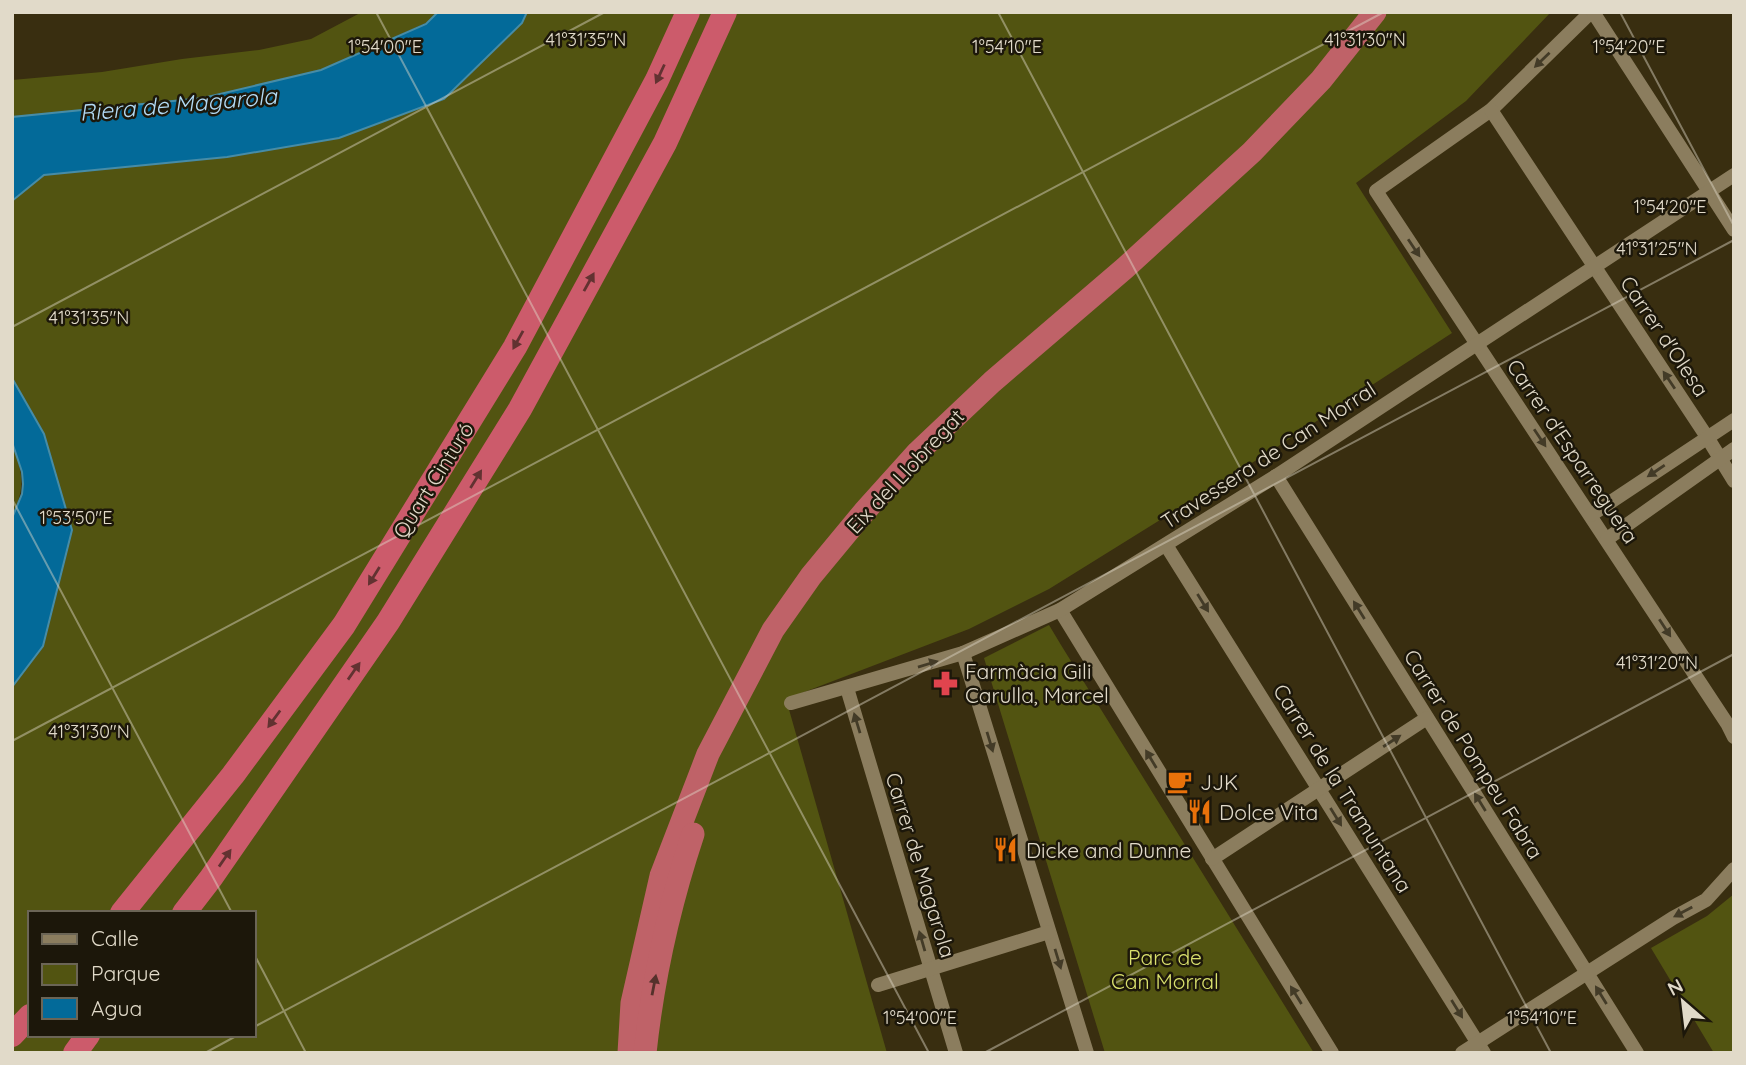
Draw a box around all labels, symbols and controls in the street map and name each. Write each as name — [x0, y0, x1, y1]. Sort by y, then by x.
text: 41°31'35"N — [546, 28, 626, 51]
text: 41°31'30"N — [1324, 28, 1406, 51]
text: 1°54'00"E — [348, 35, 422, 58]
text: 1°54'10"E — [972, 35, 1042, 58]
text: 1°54'20"E — [1592, 35, 1666, 58]
one-way arrow — [1534, 51, 1551, 67]
one-way arrow — [654, 64, 665, 85]
water label: Riera de Magarola — [78, 81, 279, 127]
text: 1°54'20"E — [1633, 195, 1707, 218]
text: 41°31'25"N — [1616, 237, 1698, 260]
one-way arrow — [1407, 238, 1420, 258]
street label: Carrer d'Olesa — [1615, 271, 1715, 401]
one-way arrow — [584, 272, 595, 292]
text: 41°31'35"N — [49, 306, 129, 329]
one-way arrow — [512, 330, 524, 350]
street label: Carrer d'Esparreguera — [1502, 354, 1644, 548]
one-way arrow — [1662, 371, 1676, 389]
street label: Travessera de Can Morral — [1156, 376, 1380, 534]
street label: Eix del Llobregat — [841, 403, 969, 539]
street label: Quart Cinturó — [387, 417, 479, 543]
one-way arrow — [1533, 428, 1546, 447]
one-way arrow — [1647, 464, 1666, 477]
one-way arrow — [470, 470, 483, 489]
text: 1°53'50"E — [40, 506, 113, 529]
one-way arrow — [367, 566, 380, 585]
one-way arrow — [1196, 593, 1209, 613]
one-way arrow — [1353, 600, 1366, 619]
one-way arrow — [1658, 618, 1671, 637]
street label: Carrer de Pompeu Fabra — [1399, 644, 1549, 864]
text: 41°31'20"N — [1616, 651, 1698, 674]
one-way arrow — [918, 658, 939, 668]
place label: Farmàcia Gili Carulla, Marcel — [965, 658, 1109, 708]
one-way arrow — [347, 662, 361, 680]
pharmacy icon: Farmàcia Gili Carulla, Marcel — [931, 669, 959, 697]
street label: Carrer de la Tramuntana — [1268, 679, 1418, 897]
one-way arrow — [267, 710, 282, 728]
one-way arrow — [852, 712, 862, 733]
text: 41°31'30"N — [48, 720, 130, 743]
one-way arrow — [985, 732, 996, 753]
one-way arrow — [1383, 735, 1402, 748]
one-way arrow — [1145, 750, 1158, 769]
cafe icon: JJK — [1166, 768, 1194, 796]
street label: Carrer de Magarola — [881, 769, 961, 961]
place label: JJK — [1200, 769, 1238, 795]
one-way arrow — [1473, 793, 1486, 812]
restaurant icon: Dolce Vita — [1185, 798, 1213, 826]
place label: Dolce Vita — [1219, 799, 1318, 825]
one-way arrow — [1330, 807, 1343, 826]
restaurant icon: Dicke and Dunne — [992, 836, 1020, 864]
place label: Dicke and Dunne — [1026, 837, 1191, 863]
one-way arrow — [218, 849, 232, 867]
one-way arrow — [1673, 906, 1693, 918]
legend — [28, 911, 256, 1037]
text: Calle — [91, 925, 139, 951]
one-way arrow — [916, 929, 927, 951]
park label: Parc de Can Morral — [1111, 944, 1219, 994]
one-way arrow — [1053, 949, 1064, 970]
text: Parque — [91, 960, 160, 986]
north arrow — [1648, 967, 1718, 1037]
text: N — [1663, 973, 1687, 1001]
one-way arrow — [649, 974, 660, 996]
one-way arrow — [1290, 985, 1303, 1004]
one-way arrow — [1594, 985, 1607, 1005]
text: Agua — [91, 995, 142, 1021]
one-way arrow — [1451, 1000, 1464, 1019]
text: 1°54'00"E — [883, 1006, 957, 1029]
text: 1°54'10"E — [1507, 1006, 1577, 1029]

